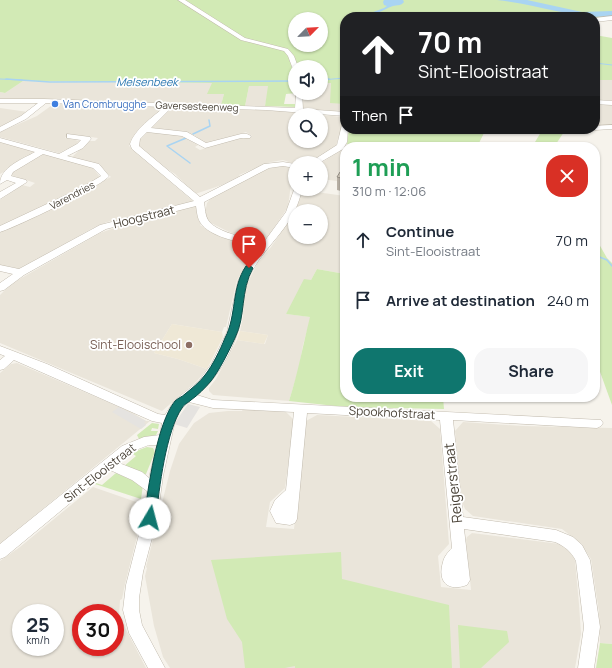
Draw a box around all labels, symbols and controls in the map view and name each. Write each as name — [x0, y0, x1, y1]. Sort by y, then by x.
north arrow — [288, 12, 328, 52]
map controls — [288, 12, 328, 244]
text: 70 m — [418, 23, 482, 61]
icon: ahead — [352, 28, 404, 80]
text: Sint-Elooistraat — [418, 59, 549, 83]
button: sound — [288, 60, 328, 100]
water label: Melsenbeek — [116, 74, 179, 89]
place label: Van Crombrugghe — [63, 97, 146, 111]
street label: Gaversesteenweg — [155, 98, 239, 114]
marker: Van Crombrugghe — [50, 99, 60, 109]
icon: arrive — [395, 104, 417, 126]
text: Then — [352, 105, 387, 126]
button: search — [288, 108, 328, 148]
text: 1 min — [352, 150, 411, 183]
button: close — [546, 155, 588, 197]
button: + — [288, 156, 328, 196]
street label: Varendries — [47, 177, 97, 213]
text: 310 m · 12:06 — [352, 182, 426, 200]
street label: Hoogstraat — [111, 201, 177, 232]
button: − — [288, 204, 328, 244]
text: Continue — [386, 221, 454, 242]
pin — [232, 227, 266, 268]
icon: ahead — [352, 229, 374, 251]
text: 70 m — [556, 230, 588, 251]
icon: arrive — [238, 233, 260, 255]
text: Sint-Elooistraat — [386, 242, 480, 260]
icon: arrive — [352, 289, 374, 311]
text: Arrive at destination — [386, 290, 535, 311]
text: 240 m — [547, 290, 589, 311]
place label: Sint-Elooischool — [90, 336, 181, 353]
marker: Sint-Elooischool — [184, 340, 194, 350]
button: Exit — [352, 348, 466, 394]
button: Share — [474, 348, 588, 394]
street label: Spookhofstraat — [348, 402, 436, 423]
street label: Sint-Elooistraat — [60, 439, 139, 506]
street label: Reigerstraat — [439, 442, 466, 524]
position arrow — [129, 497, 171, 539]
speed limit sign: 30 — [72, 604, 124, 656]
text: 25 — [26, 611, 50, 638]
text: km/h — [26, 633, 50, 647]

